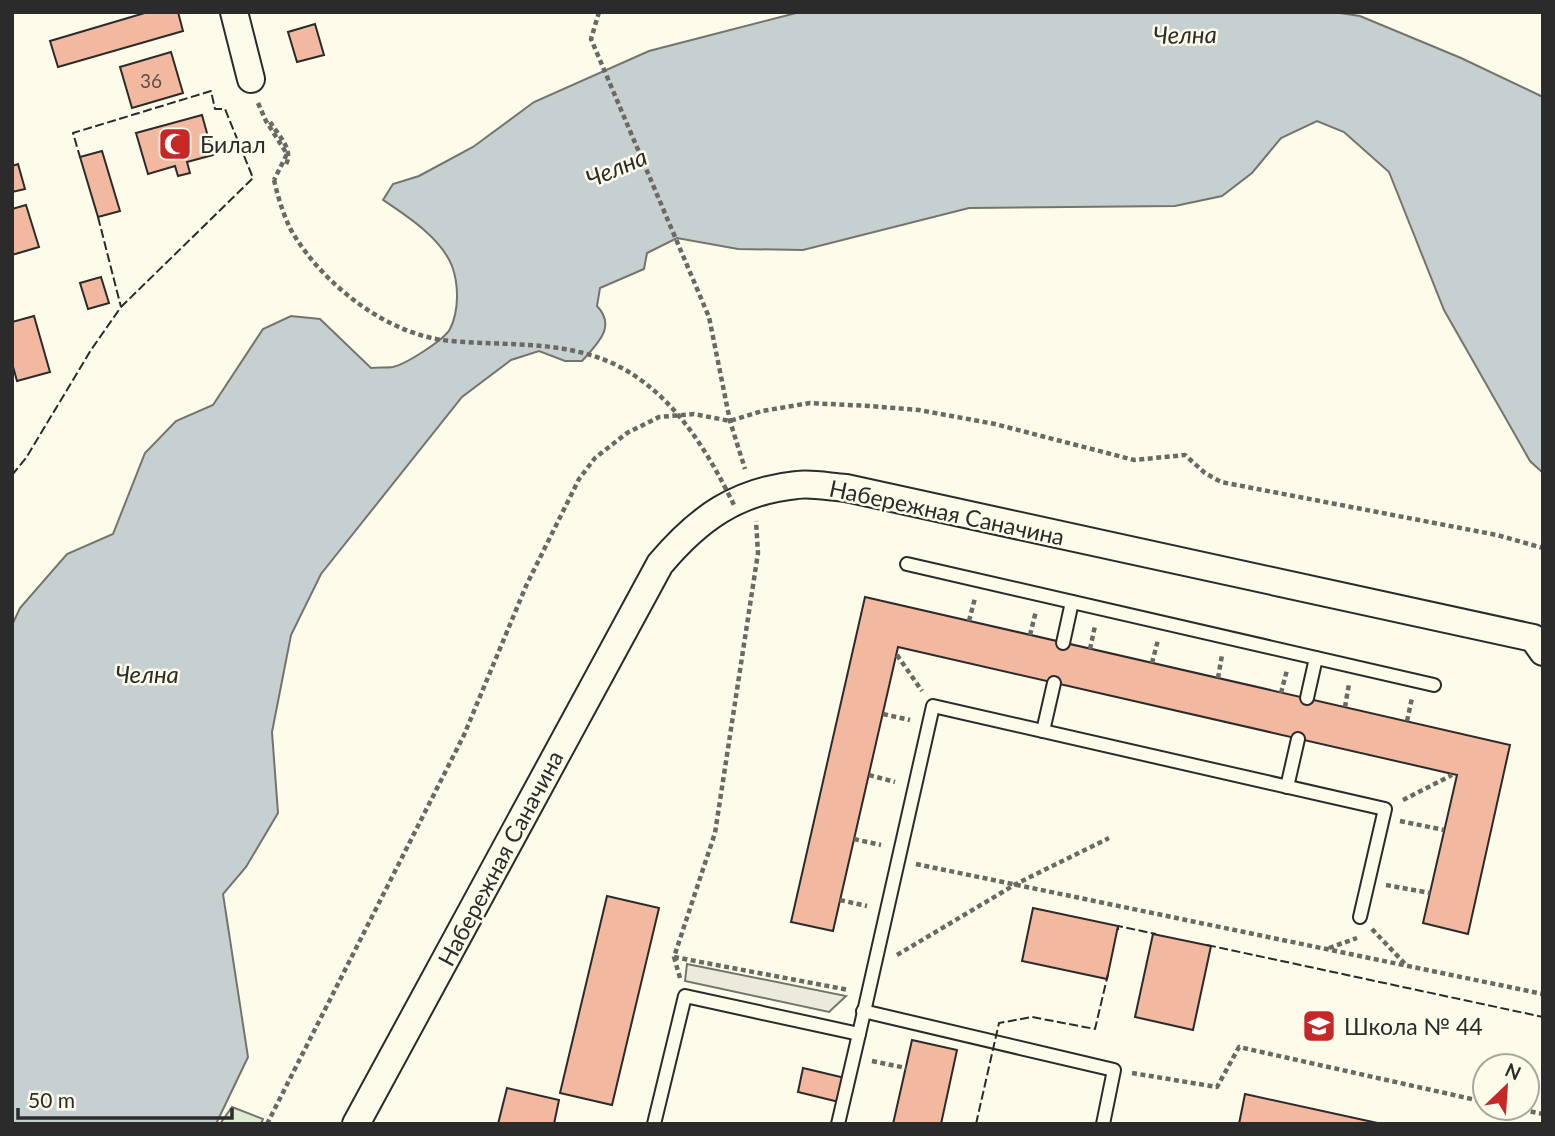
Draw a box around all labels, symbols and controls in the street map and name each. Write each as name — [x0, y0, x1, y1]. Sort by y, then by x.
water label: Челна — [1153, 19, 1217, 49]
house number: 36 — [140, 69, 162, 92]
mosque icon: Билал — [156, 125, 194, 163]
place label: Билал — [200, 130, 266, 158]
water label: Челна — [581, 141, 651, 193]
street label: Набережная Саначина — [827, 473, 1067, 551]
water label: Челна — [115, 659, 179, 688]
street label: Набережная Саначина — [431, 746, 569, 970]
school or university icon: Школа № 44 — [1300, 1007, 1338, 1045]
place label: Школа № 44 — [1344, 1012, 1483, 1040]
north arrow — [1471, 1052, 1541, 1122]
text: N — [1502, 1058, 1525, 1085]
scale bar — [18, 1076, 231, 1120]
text: 50 m — [28, 1087, 75, 1112]

